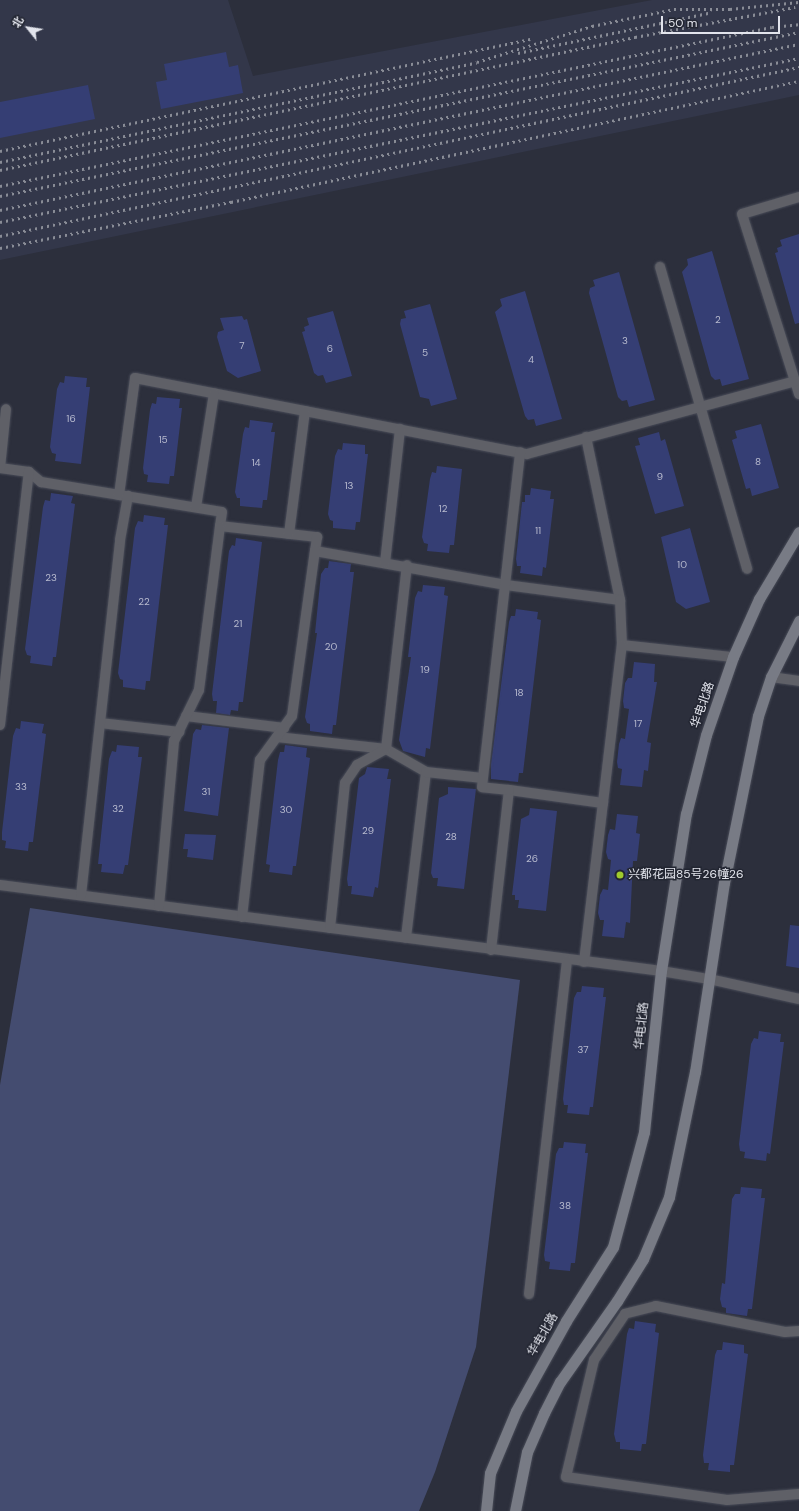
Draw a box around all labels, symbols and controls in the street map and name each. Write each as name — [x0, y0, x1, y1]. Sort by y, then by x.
north arrow — [8, 8, 48, 48]
scale bar — [663, 8, 782, 34]
text: 北 — [9, 14, 26, 30]
text: 50 m — [668, 15, 697, 31]
house number: 2 — [715, 314, 721, 326]
house number: 3 — [622, 335, 628, 347]
house number: 7 — [239, 340, 245, 352]
house number: 6 — [327, 343, 333, 355]
house number: 5 — [422, 347, 428, 359]
house number: 4 — [528, 354, 534, 366]
house number: 16 — [66, 413, 76, 425]
house number: 15 — [158, 434, 168, 446]
house number: 8 — [755, 456, 761, 468]
house number: 14 — [251, 457, 261, 469]
house number: 9 — [657, 471, 663, 483]
house number: 13 — [344, 480, 354, 492]
house number: 12 — [439, 503, 447, 515]
house number: 11 — [535, 525, 541, 537]
house number: 10 — [677, 559, 687, 571]
house number: 23 — [45, 572, 57, 584]
house number: 22 — [138, 596, 150, 608]
house number: 21 — [234, 618, 242, 630]
house number: 20 — [325, 641, 337, 653]
house number: 19 — [420, 664, 430, 676]
street label: 华电北路 — [688, 680, 718, 730]
house number: 18 — [514, 687, 524, 699]
house number: 17 — [634, 718, 642, 730]
house number: 33 — [15, 781, 27, 793]
house number: 31 — [202, 786, 210, 798]
house number: 32 — [112, 803, 124, 815]
house number: 30 — [280, 804, 292, 816]
house number: 29 — [362, 825, 374, 837]
house number: 28 — [445, 831, 457, 843]
house number: 26 — [526, 853, 538, 865]
place label: 兴都花园85号26幢26 — [628, 868, 744, 882]
marker: 兴都花园85号26幢26 — [615, 870, 625, 880]
street label: 华电北路 — [632, 1001, 652, 1051]
house number: 37 — [577, 1044, 589, 1056]
house number: 38 — [559, 1200, 571, 1212]
street label: 华电北路 — [525, 1311, 561, 1359]

